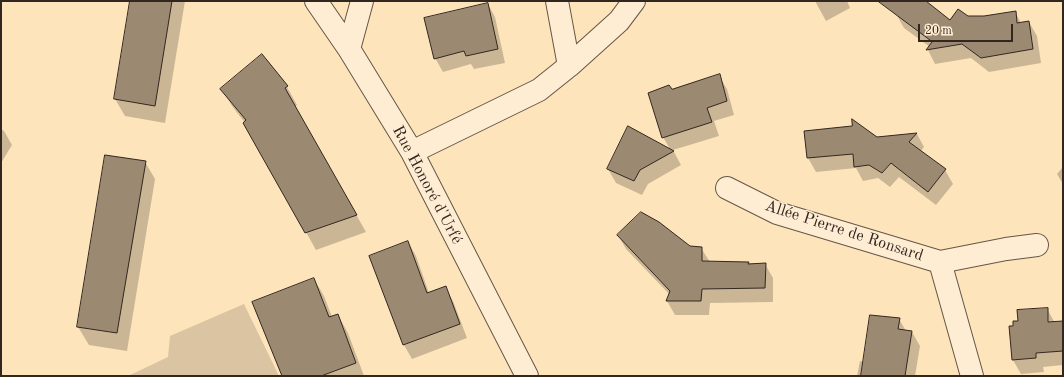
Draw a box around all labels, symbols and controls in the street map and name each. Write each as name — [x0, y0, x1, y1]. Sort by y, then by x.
scale bar — [920, 16, 1015, 42]
text: 20 m — [925, 25, 952, 37]
street label: Rue Honoré d'Urfé — [388, 123, 466, 247]
street label: Allée Pierre de Ronsard — [762, 196, 926, 266]

